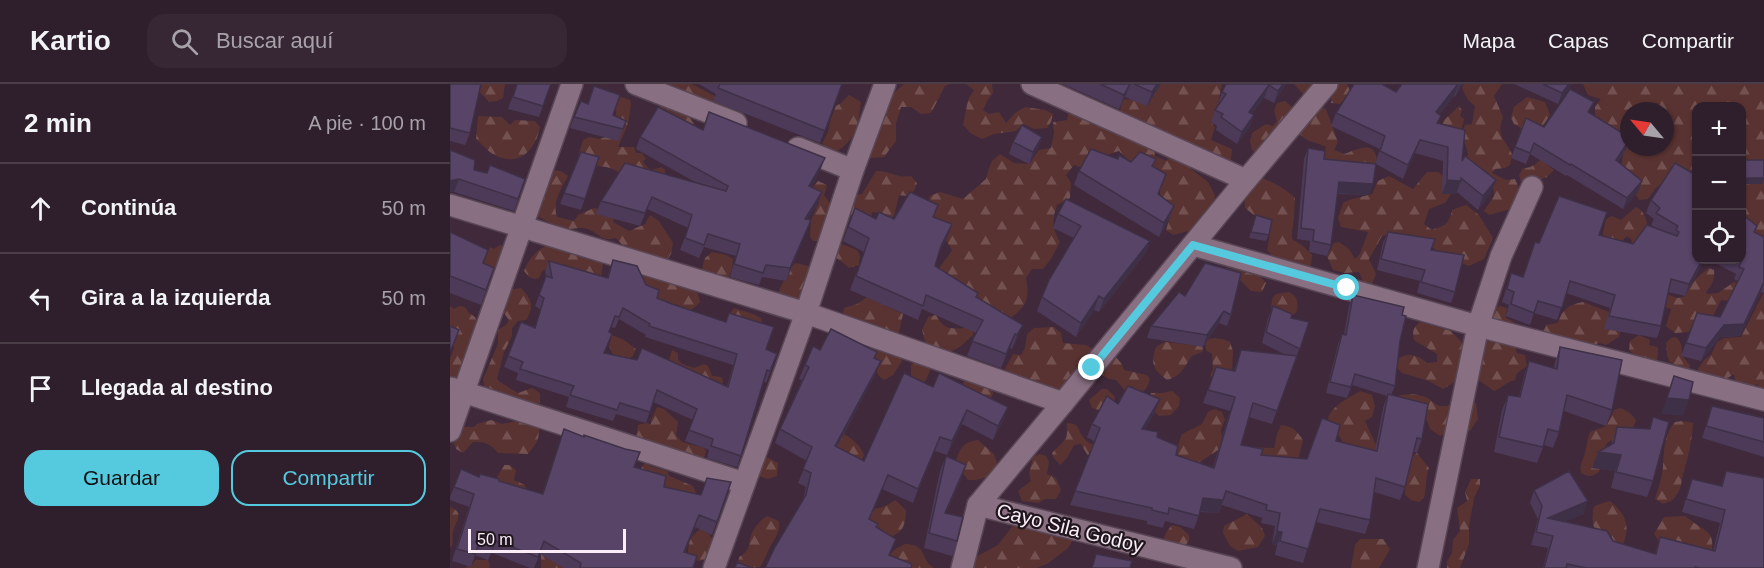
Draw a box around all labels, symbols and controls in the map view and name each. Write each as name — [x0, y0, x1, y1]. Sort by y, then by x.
search box — [147, 14, 567, 68]
text: Kartio — [30, 25, 111, 56]
icon: search — [168, 25, 201, 58]
text: Buscar aquí — [216, 28, 333, 53]
text: Mapa — [1463, 29, 1515, 52]
text: Capas — [1548, 29, 1609, 52]
text: Compartir — [1642, 29, 1734, 52]
north arrow — [1620, 102, 1674, 156]
map controls — [1692, 102, 1746, 264]
button: + — [1692, 102, 1746, 156]
text: 2 min — [24, 108, 92, 138]
text: A pie · 100 m — [308, 112, 426, 134]
button: − — [1692, 156, 1746, 210]
icon: ahead — [24, 192, 57, 225]
text: Continúa — [81, 195, 176, 220]
text: 50 m — [382, 197, 426, 219]
button: locate — [1692, 210, 1746, 264]
route start — [1333, 274, 1359, 300]
icon: left — [24, 282, 57, 315]
text: Gira a la izquierda — [81, 285, 271, 310]
text: 50 m — [382, 287, 426, 309]
route end — [1078, 354, 1104, 380]
icon: arrive — [24, 372, 57, 405]
text: Llegada al destino — [81, 375, 273, 400]
button: Guardar — [24, 450, 219, 506]
button: Compartir — [231, 450, 426, 506]
street label: Cayo Sila Godoy — [995, 499, 1145, 557]
scale bar — [468, 526, 626, 554]
text: 50 m — [477, 531, 513, 548]

